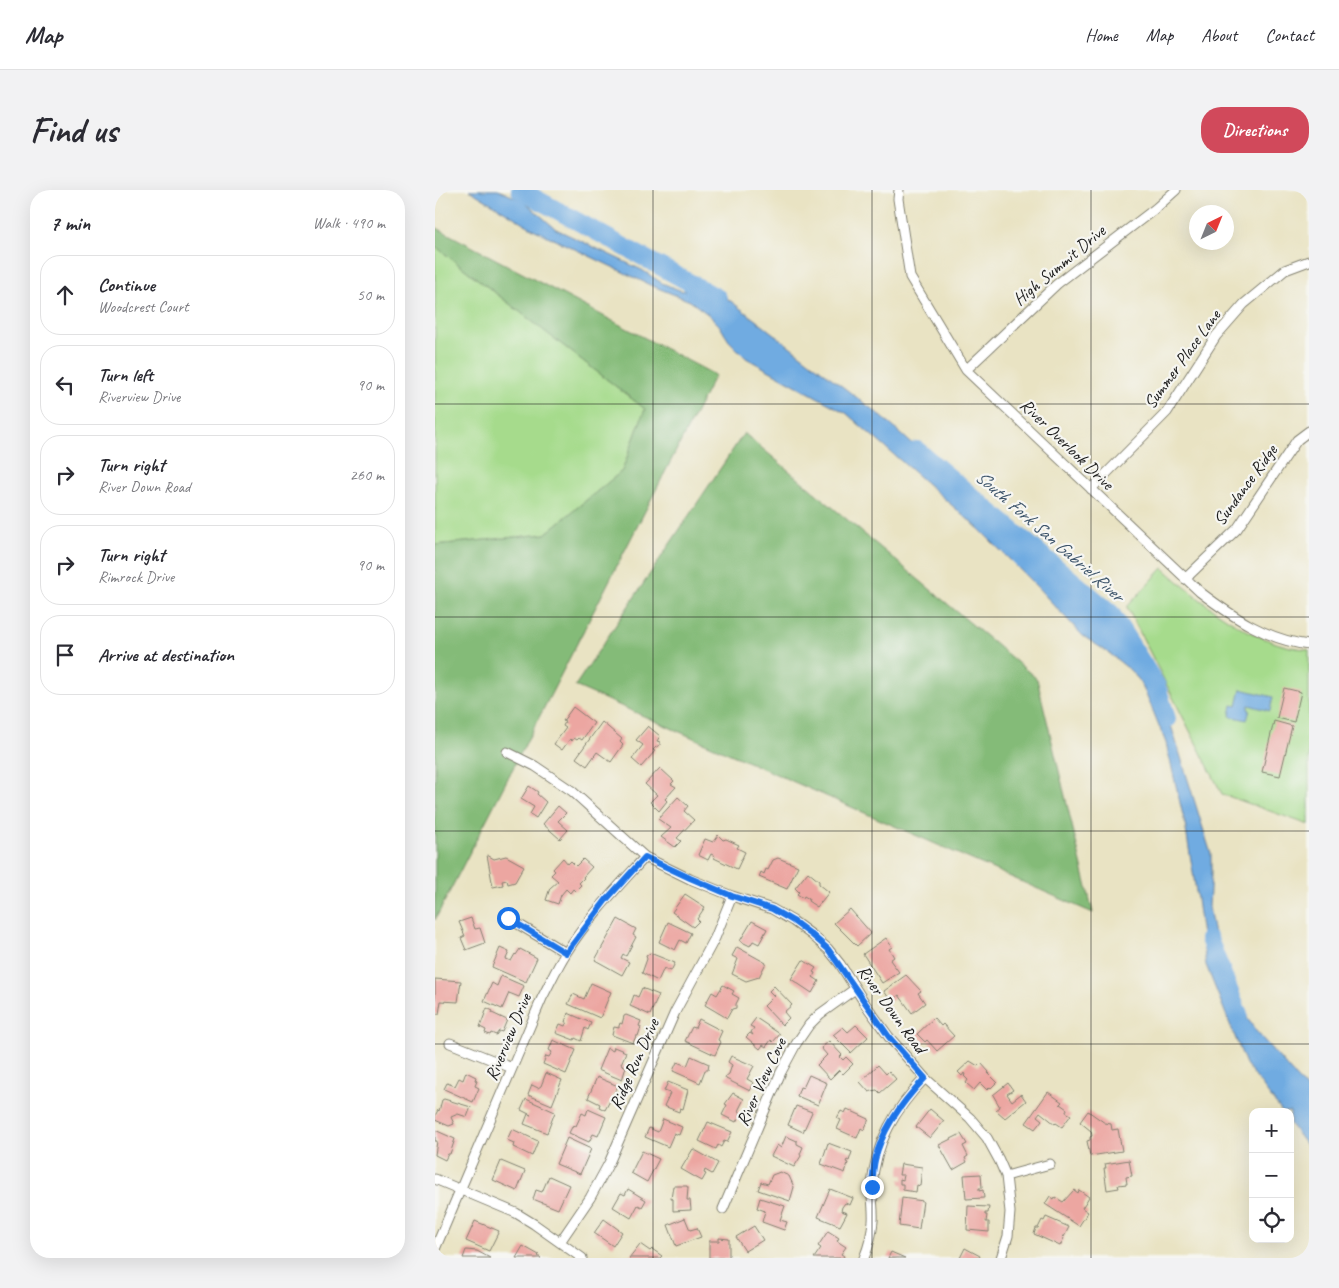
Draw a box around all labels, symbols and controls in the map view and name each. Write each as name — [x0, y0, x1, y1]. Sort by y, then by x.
text: Map — [25, 20, 62, 50]
text: Home — [1085, 24, 1118, 46]
text: Map — [1146, 24, 1173, 46]
text: About — [1201, 24, 1237, 46]
text: Contact — [1265, 24, 1314, 46]
button: Directions — [1201, 107, 1309, 153]
text: Find us — [30, 108, 117, 153]
north arrow — [1189, 205, 1234, 250]
text: 7 min — [50, 210, 90, 236]
text: Walk · 490 m — [313, 213, 385, 233]
street label: High Summit Drive — [1008, 219, 1111, 310]
text: Continue — [98, 273, 155, 297]
icon: ahead — [51, 281, 79, 309]
text: 50 m — [357, 285, 384, 305]
text: Woodcrest Court — [98, 297, 188, 317]
street label: Summer Place Lane — [1139, 304, 1226, 413]
text: Turn left — [98, 363, 153, 387]
icon: left — [51, 371, 79, 399]
text: 90 m — [357, 375, 384, 395]
text: Riverview Drive — [98, 387, 180, 407]
street label: River Overlook Drive — [1015, 394, 1119, 495]
street label: Sundance Ridge — [1208, 439, 1282, 530]
text: Turn right — [98, 453, 165, 477]
icon: right — [51, 461, 79, 489]
text: 260 m — [350, 465, 384, 485]
water label: South Fork San Gabriel River — [970, 465, 1131, 609]
text: River Down Road — [98, 477, 190, 497]
text: Turn right — [98, 543, 165, 567]
icon: right — [51, 551, 79, 579]
text: 90 m — [357, 555, 384, 575]
text: Rimrock Drive — [98, 567, 174, 587]
icon: arrive — [51, 641, 79, 669]
text: Arrive at destination — [98, 643, 234, 667]
route start — [497, 907, 520, 930]
street label: River Down Road — [853, 961, 933, 1060]
street label: Riverview Drive — [480, 989, 537, 1084]
street label: Ridge Run Drive — [604, 1014, 664, 1113]
street label: River View Cove — [731, 1034, 791, 1129]
map controls — [1249, 1108, 1294, 1243]
button: + — [1249, 1108, 1294, 1153]
button: − — [1249, 1153, 1294, 1198]
route end — [861, 1176, 884, 1199]
button: locate — [1249, 1198, 1294, 1243]

